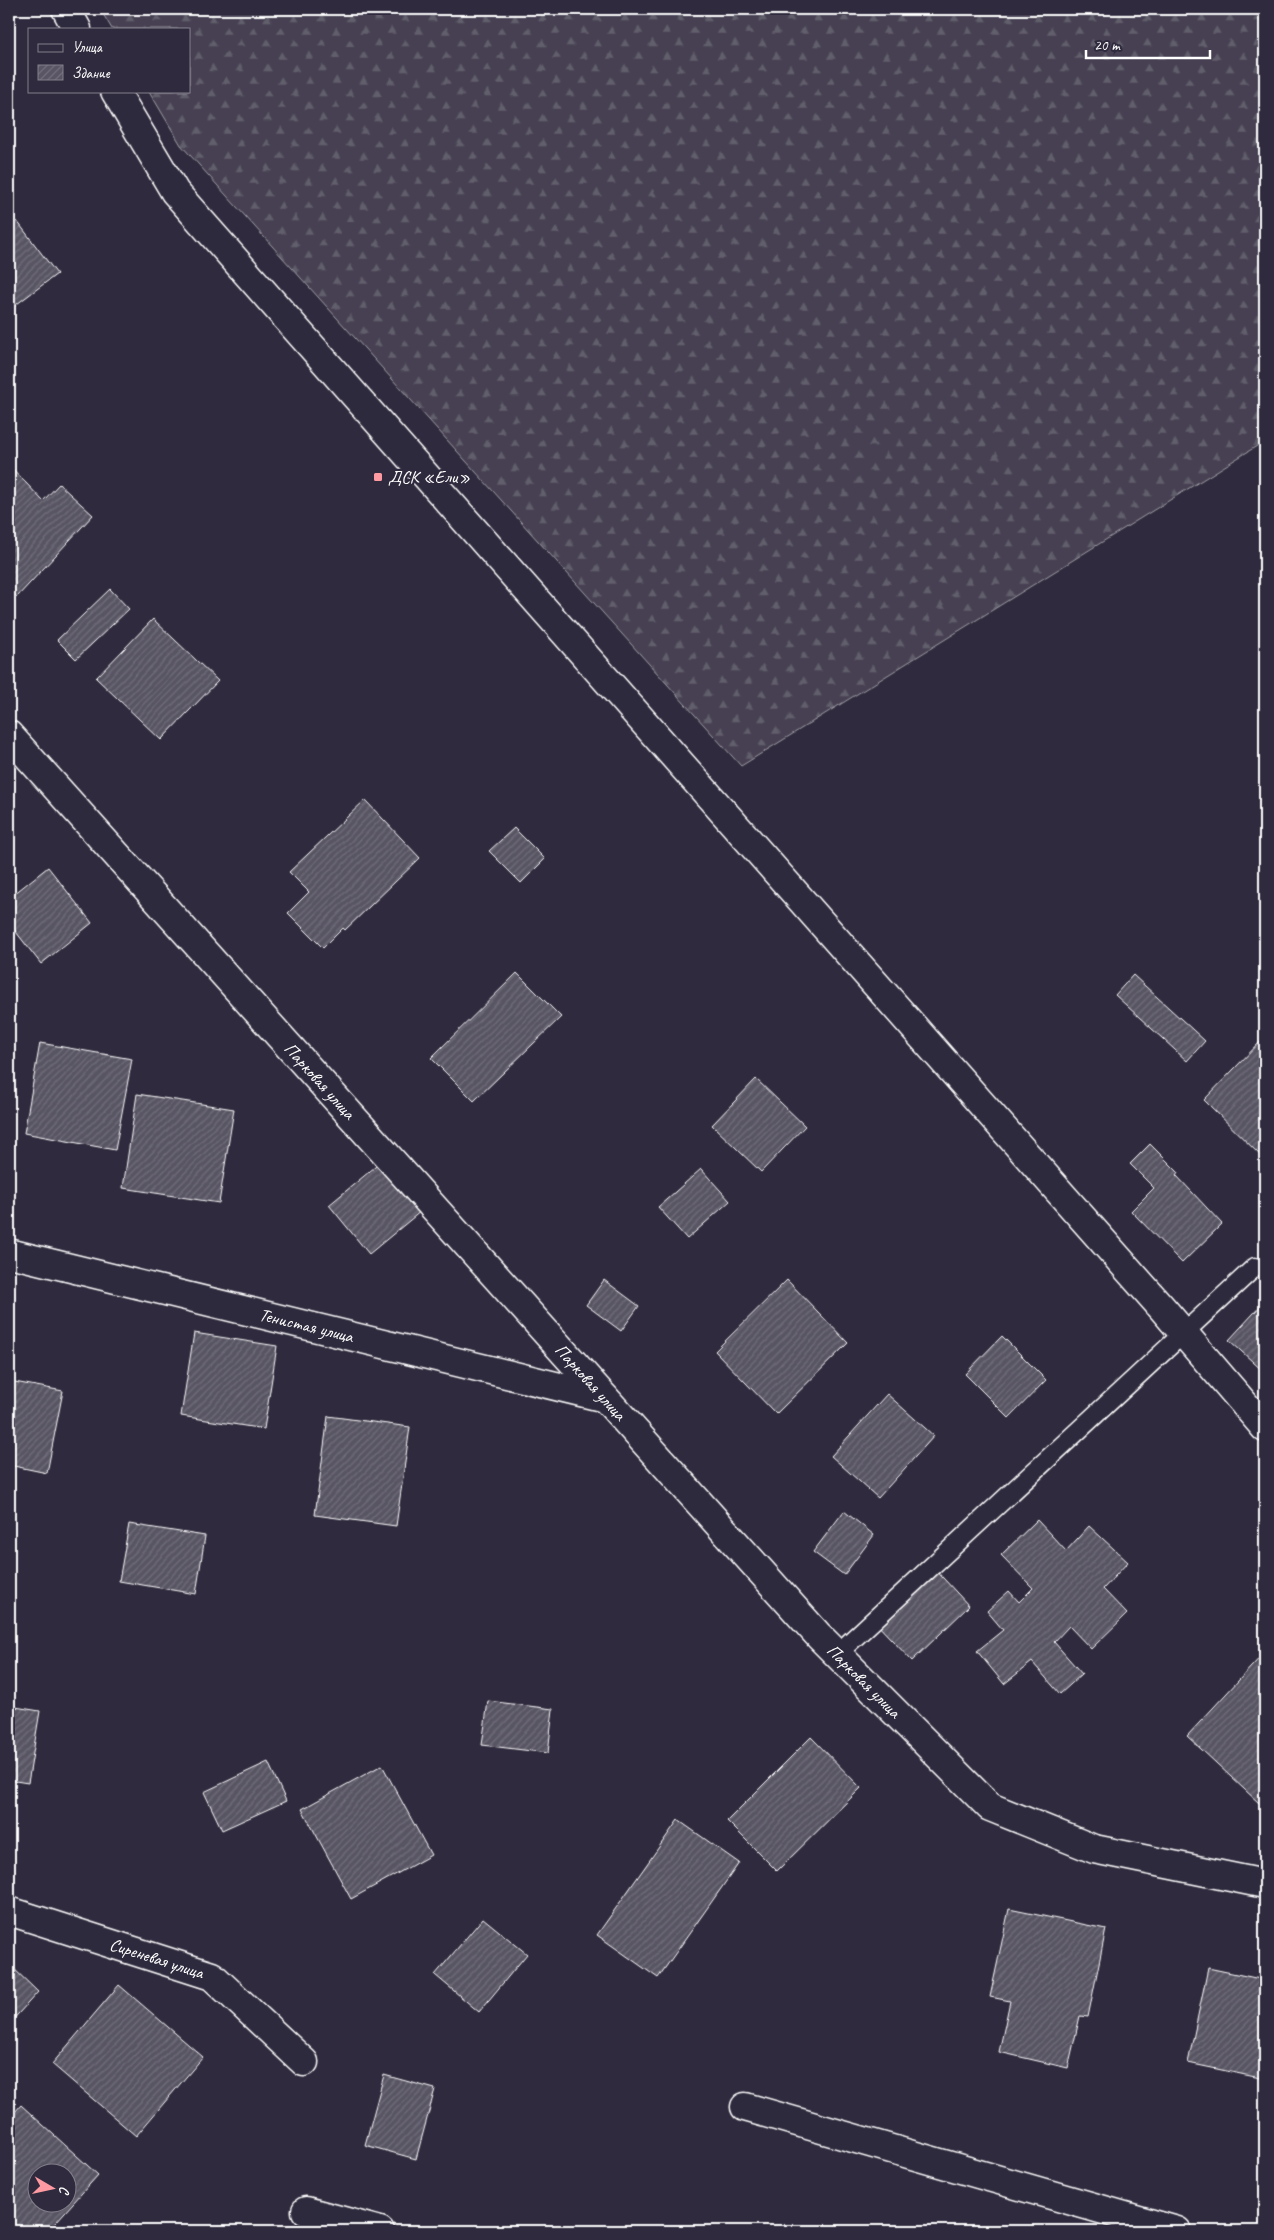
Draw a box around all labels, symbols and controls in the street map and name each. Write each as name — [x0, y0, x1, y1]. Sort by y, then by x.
legend — [28, 28, 190, 92]
scale bar — [1086, 28, 1210, 60]
text: 20 m — [1094, 36, 1121, 55]
text: Улица — [72, 38, 103, 57]
text: Здание — [72, 64, 111, 83]
place label: ДСК «Ели» — [388, 466, 470, 488]
marker: ДСК «Ели» — [372, 471, 384, 483]
street label: Парковая улица — [280, 1038, 361, 1125]
street label: Тенистая улица — [257, 1303, 357, 1348]
street label: Парковая улица — [550, 1339, 632, 1426]
street label: Парковая улица — [822, 1639, 906, 1723]
street label: Сиреневая улица — [107, 1933, 208, 1984]
north arrow — [28, 2162, 78, 2212]
text: С — [55, 2185, 73, 2197]

